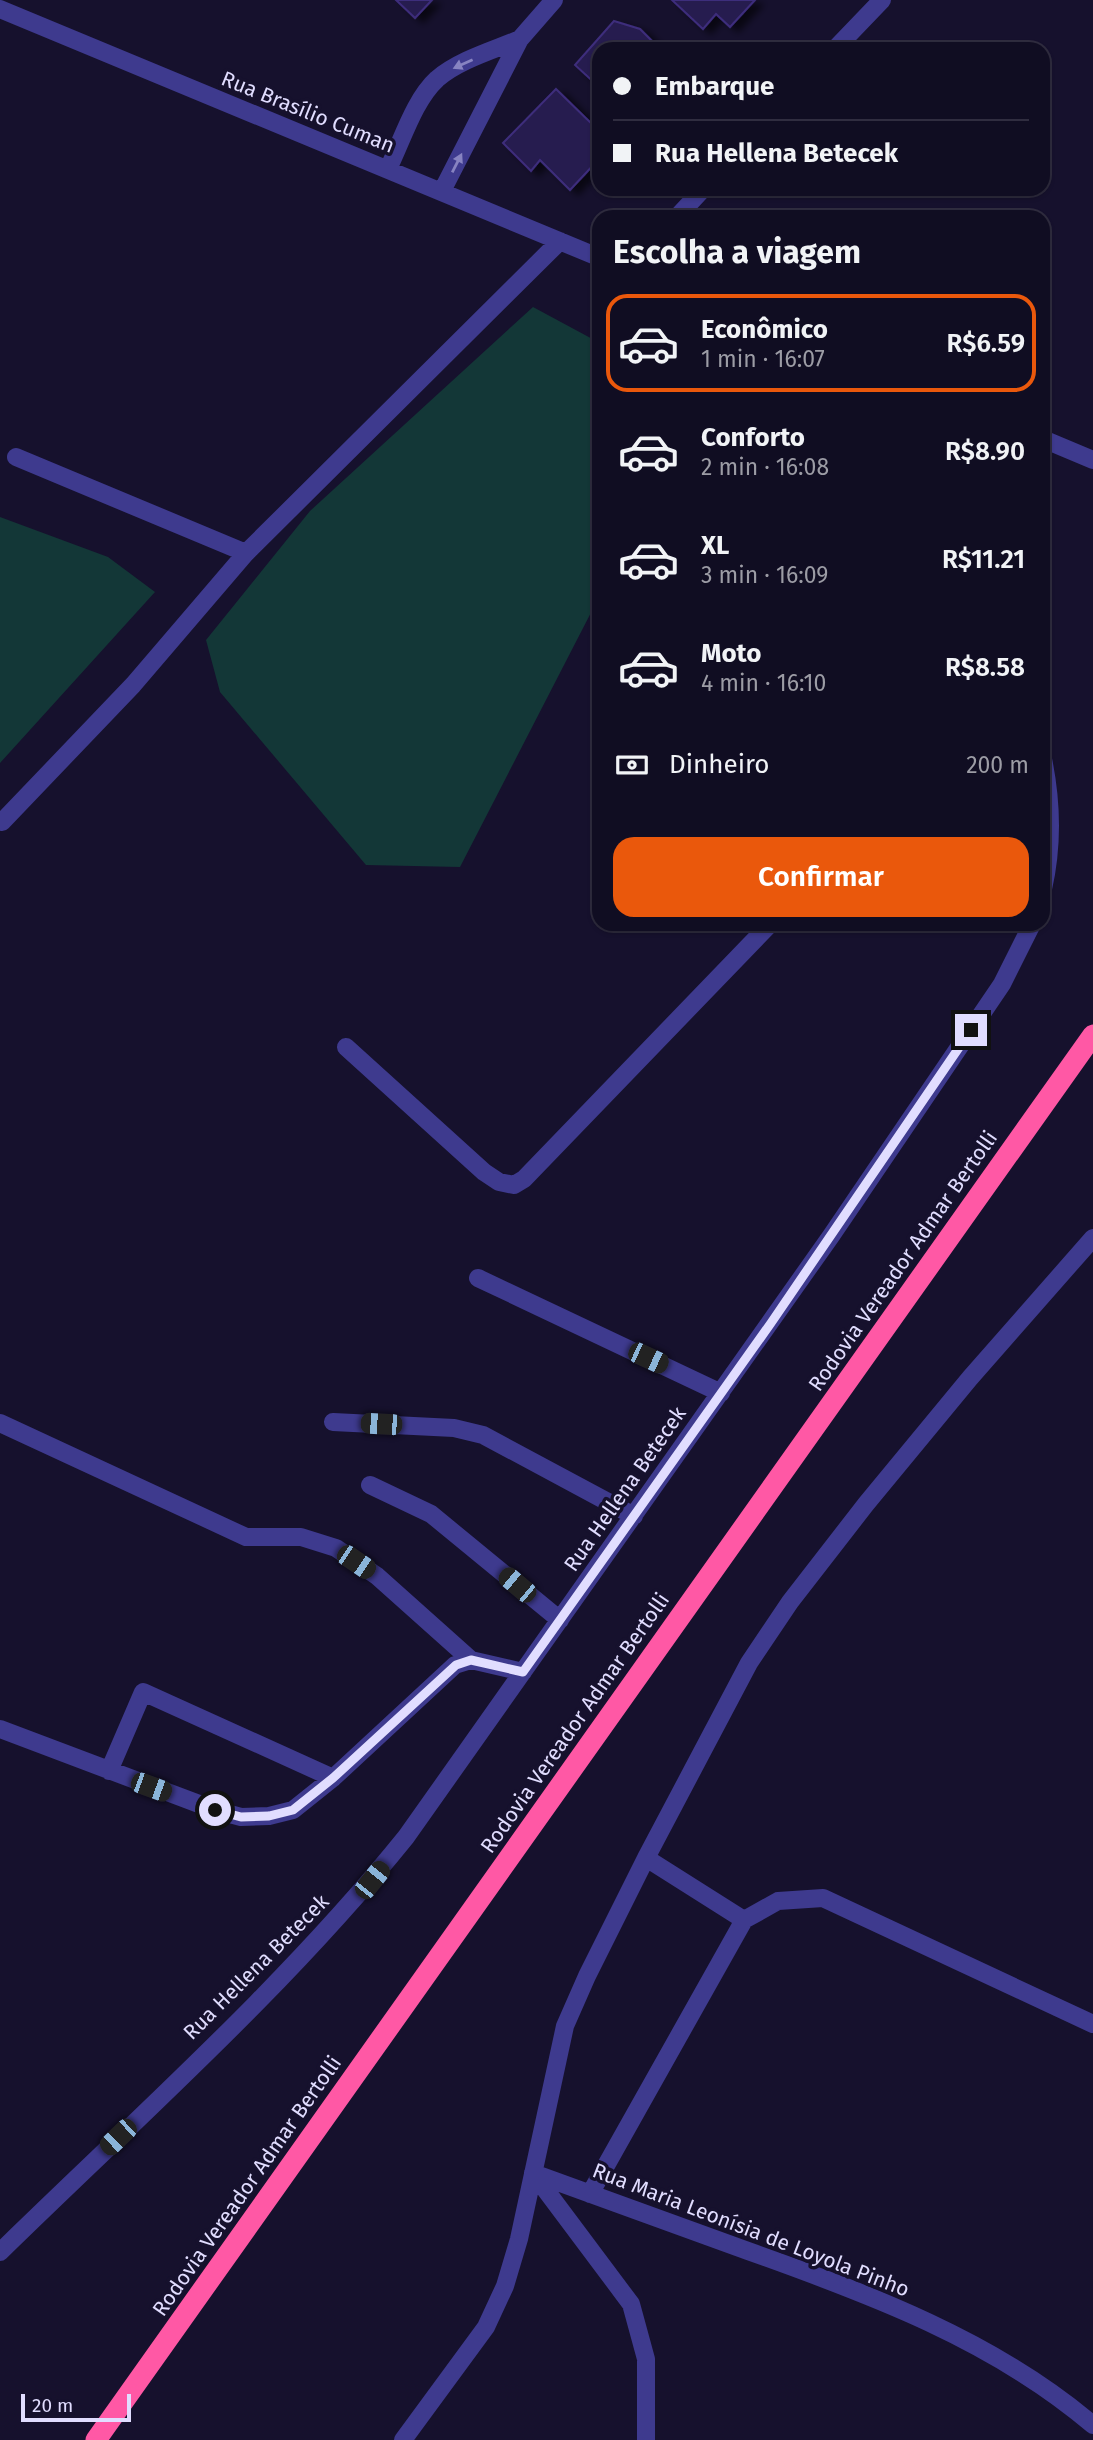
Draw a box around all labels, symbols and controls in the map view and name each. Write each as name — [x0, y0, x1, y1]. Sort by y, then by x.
one-way arrow — [452, 59, 473, 70]
street label: Rua Brasílio Cuman — [218, 65, 398, 159]
text: Embarque — [655, 71, 774, 102]
text: Rua Hellena Betecek — [655, 138, 898, 169]
one-way arrow — [451, 153, 462, 173]
text: Escolha a viagem — [613, 233, 861, 271]
icon: car — [617, 312, 680, 375]
text: Econômico — [701, 314, 828, 345]
text: R$6.59 — [946, 328, 1025, 359]
text: 1 min · 16:07 — [701, 345, 825, 373]
icon: car — [617, 420, 680, 483]
text: Conforto — [701, 422, 805, 453]
text: R$8.90 — [945, 436, 1025, 467]
text: 2 min · 16:08 — [701, 453, 829, 481]
icon: car — [617, 528, 680, 591]
text: XL — [701, 530, 729, 561]
text: R$11.21 — [942, 544, 1025, 575]
text: 3 min · 16:09 — [701, 561, 828, 589]
icon: car — [617, 636, 680, 699]
text: Moto — [701, 638, 761, 669]
text: R$8.58 — [945, 652, 1025, 683]
text: 4 min · 16:10 — [701, 669, 826, 697]
icon: cash — [613, 746, 651, 784]
text: Dinheiro — [669, 749, 770, 780]
text: 200 m — [966, 751, 1029, 779]
button: Confirmar — [613, 837, 1029, 917]
route end — [955, 1014, 987, 1046]
street label: Rodovia Vereador Admar Bertolli — [803, 1126, 1003, 1396]
car — [625, 1340, 672, 1376]
street label: Rua Hellena Betecek — [558, 1401, 692, 1576]
car — [360, 1412, 403, 1436]
car — [333, 1542, 380, 1582]
car — [495, 1563, 540, 1607]
street label: Rodovia Vereador Admar Bertolli — [475, 1588, 675, 1858]
car — [128, 1770, 175, 1804]
route start — [199, 1794, 231, 1826]
car — [351, 1857, 394, 1903]
street label: Rua Hellena Betecek — [178, 1889, 334, 2045]
street label: Rodovia Vereador Admar Bertolli — [147, 2051, 347, 2321]
car — [96, 2115, 141, 2159]
street label: Rua Maria Leonísia de Loyola Pinho — [589, 2157, 913, 2303]
scale bar — [21, 2391, 131, 2423]
text: 20 m — [32, 2394, 73, 2417]

